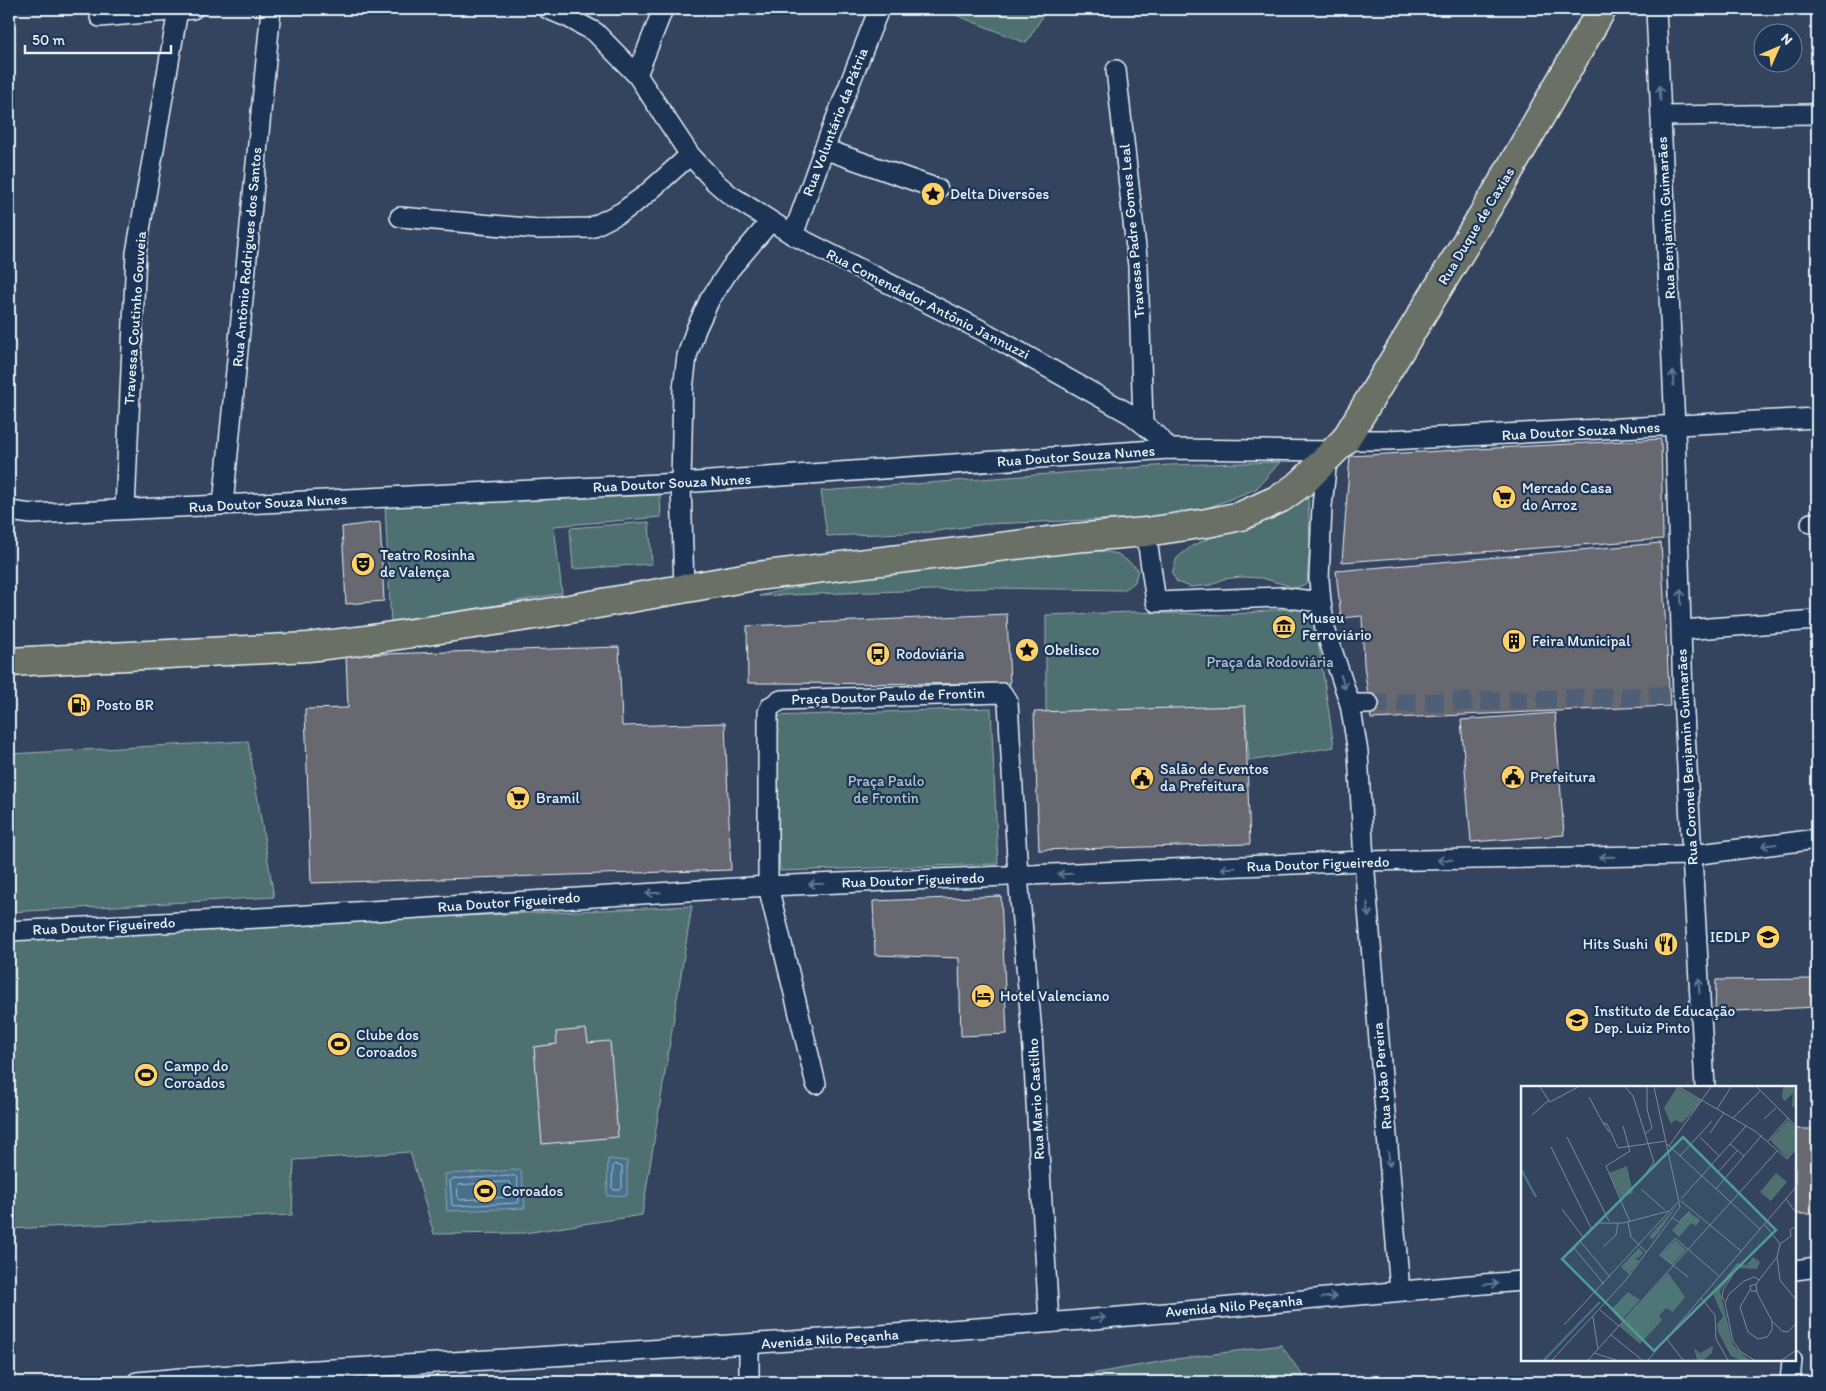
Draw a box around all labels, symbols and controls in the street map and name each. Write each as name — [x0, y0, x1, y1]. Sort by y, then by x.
scale bar — [25, 22, 171, 54]
north arrow — [1754, 22, 1804, 72]
text: N — [1777, 30, 1796, 49]
text: 50 m — [32, 31, 65, 49]
street label: Rua Voluntário da Pátria — [798, 45, 872, 199]
one-way arrow — [1656, 85, 1665, 101]
street label: Rua Benjamin Guimarães — [1653, 136, 1679, 300]
street label: Travessa Padre Gomes Leal — [1115, 142, 1149, 319]
street label: Rua Antônio Rodrigues dos Santos — [228, 146, 266, 368]
street label: Rua Duque de Caxias — [1434, 164, 1518, 288]
place icon: Delta Diversões — [920, 181, 946, 207]
place label: Delta Diversões — [950, 185, 1050, 203]
street label: Travessa Coutinho Gouveia — [120, 230, 150, 406]
street label: Rua Comendador Antônio Jannuzzi — [823, 245, 1033, 363]
one-way arrow — [1669, 370, 1678, 386]
street label: Rua Doutor Souza Nunes — [1501, 418, 1661, 444]
street label: Rua Doutor Souza Nunes — [996, 441, 1156, 471]
street label: Rua Doutor Souza Nunes — [592, 470, 752, 496]
place label: Mercado Casa do Arroz — [1522, 479, 1612, 514]
supermarket icon: Mercado Casa do Arroz — [1491, 484, 1517, 510]
street label: Rua Doutor Souza Nunes — [188, 490, 348, 516]
place label: Teatro Rosinha de Valença — [380, 546, 475, 581]
theatre icon: Teatro Rosinha de Valença — [350, 551, 376, 577]
one-way arrow — [1676, 589, 1685, 605]
place label: Museu Ferroviário — [1302, 609, 1372, 644]
museum icon: Museu Ferroviário — [1271, 614, 1297, 640]
building icon: Feira Municipal — [1501, 628, 1527, 654]
place label: Feira Municipal — [1532, 632, 1631, 650]
place icon: Obelisco — [1014, 637, 1040, 663]
bus stop icon: Rodoviária — [865, 641, 891, 667]
place label: Obelisco — [1044, 641, 1099, 659]
place label: Rodoviária — [896, 645, 965, 663]
street label: Rua Coronel Benjamin Guimarães — [1672, 648, 1702, 866]
park label: Praça da Rodoviária — [1206, 653, 1334, 671]
one-way arrow — [1338, 674, 1348, 690]
street label: Praça Doutor Paulo de Frontin — [791, 684, 985, 708]
fuel station icon: Posto BR — [66, 692, 92, 718]
place label: Posto BR — [96, 696, 154, 714]
place label: Salão de Eventos da Prefeitura — [1160, 760, 1269, 795]
public building icon: Prefeitura — [1500, 764, 1526, 790]
public building icon: Salão de Eventos da Prefeitura — [1129, 765, 1155, 791]
place label: Prefeitura — [1530, 768, 1596, 786]
park label: Praça Paulo de Frontin — [848, 772, 924, 807]
supermarket icon: Bramil — [505, 785, 531, 811]
place label: Bramil — [536, 789, 580, 807]
one-way arrow — [1761, 840, 1777, 850]
one-way arrow — [1599, 852, 1616, 862]
street label: Rua Doutor Figueiredo — [1246, 853, 1390, 875]
one-way arrow — [1437, 855, 1453, 865]
one-way arrow — [1220, 863, 1236, 872]
street label: Rua Doutor Figueiredo — [841, 869, 985, 891]
one-way arrow — [1058, 869, 1074, 879]
one-way arrow — [808, 879, 824, 889]
street label: Rua Doutor Figueiredo — [437, 888, 581, 916]
one-way arrow — [646, 889, 662, 898]
one-way arrow — [1363, 902, 1373, 918]
street label: Rua Doutor Figueiredo — [32, 913, 176, 939]
school or university icon: IEDLP — [1755, 924, 1781, 950]
place label: IEDLP — [1710, 928, 1750, 946]
restaurant icon: Hits Sushi — [1653, 931, 1679, 957]
place label: Hits Sushi — [1583, 935, 1648, 953]
one-way arrow — [1695, 978, 1704, 994]
hotel icon: Hotel Valenciano — [970, 983, 996, 1009]
place label: Hotel Valenciano — [1000, 987, 1110, 1005]
place label: Instituto de Educação Dep. Luiz Pinto — [1594, 1002, 1735, 1037]
school or university icon: Instituto de Educação Dep. Luiz Pinto — [1564, 1007, 1590, 1033]
street label: Rua João Pereira — [1368, 1021, 1396, 1130]
place label: Clube dos Coroados — [356, 1026, 419, 1061]
sports icon: Clube dos Coroados — [326, 1031, 352, 1057]
street label: Rua Mario Castilho — [1024, 1038, 1048, 1160]
place label: Campo do Coroados — [164, 1057, 228, 1092]
sports icon: Campo do Coroados — [133, 1062, 159, 1088]
inset map — [1521, 1086, 1796, 1361]
one-way arrow — [1384, 1151, 1393, 1167]
sports icon: Coroados — [472, 1178, 498, 1204]
place label: Coroados — [502, 1182, 563, 1200]
one-way arrow — [1483, 1279, 1499, 1288]
street label: Avenida Nilo Peçanha — [1164, 1291, 1304, 1321]
one-way arrow — [1321, 1292, 1337, 1302]
one-way arrow — [1089, 1313, 1105, 1323]
street label: Avenida Nilo Peçanha — [761, 1325, 900, 1353]

